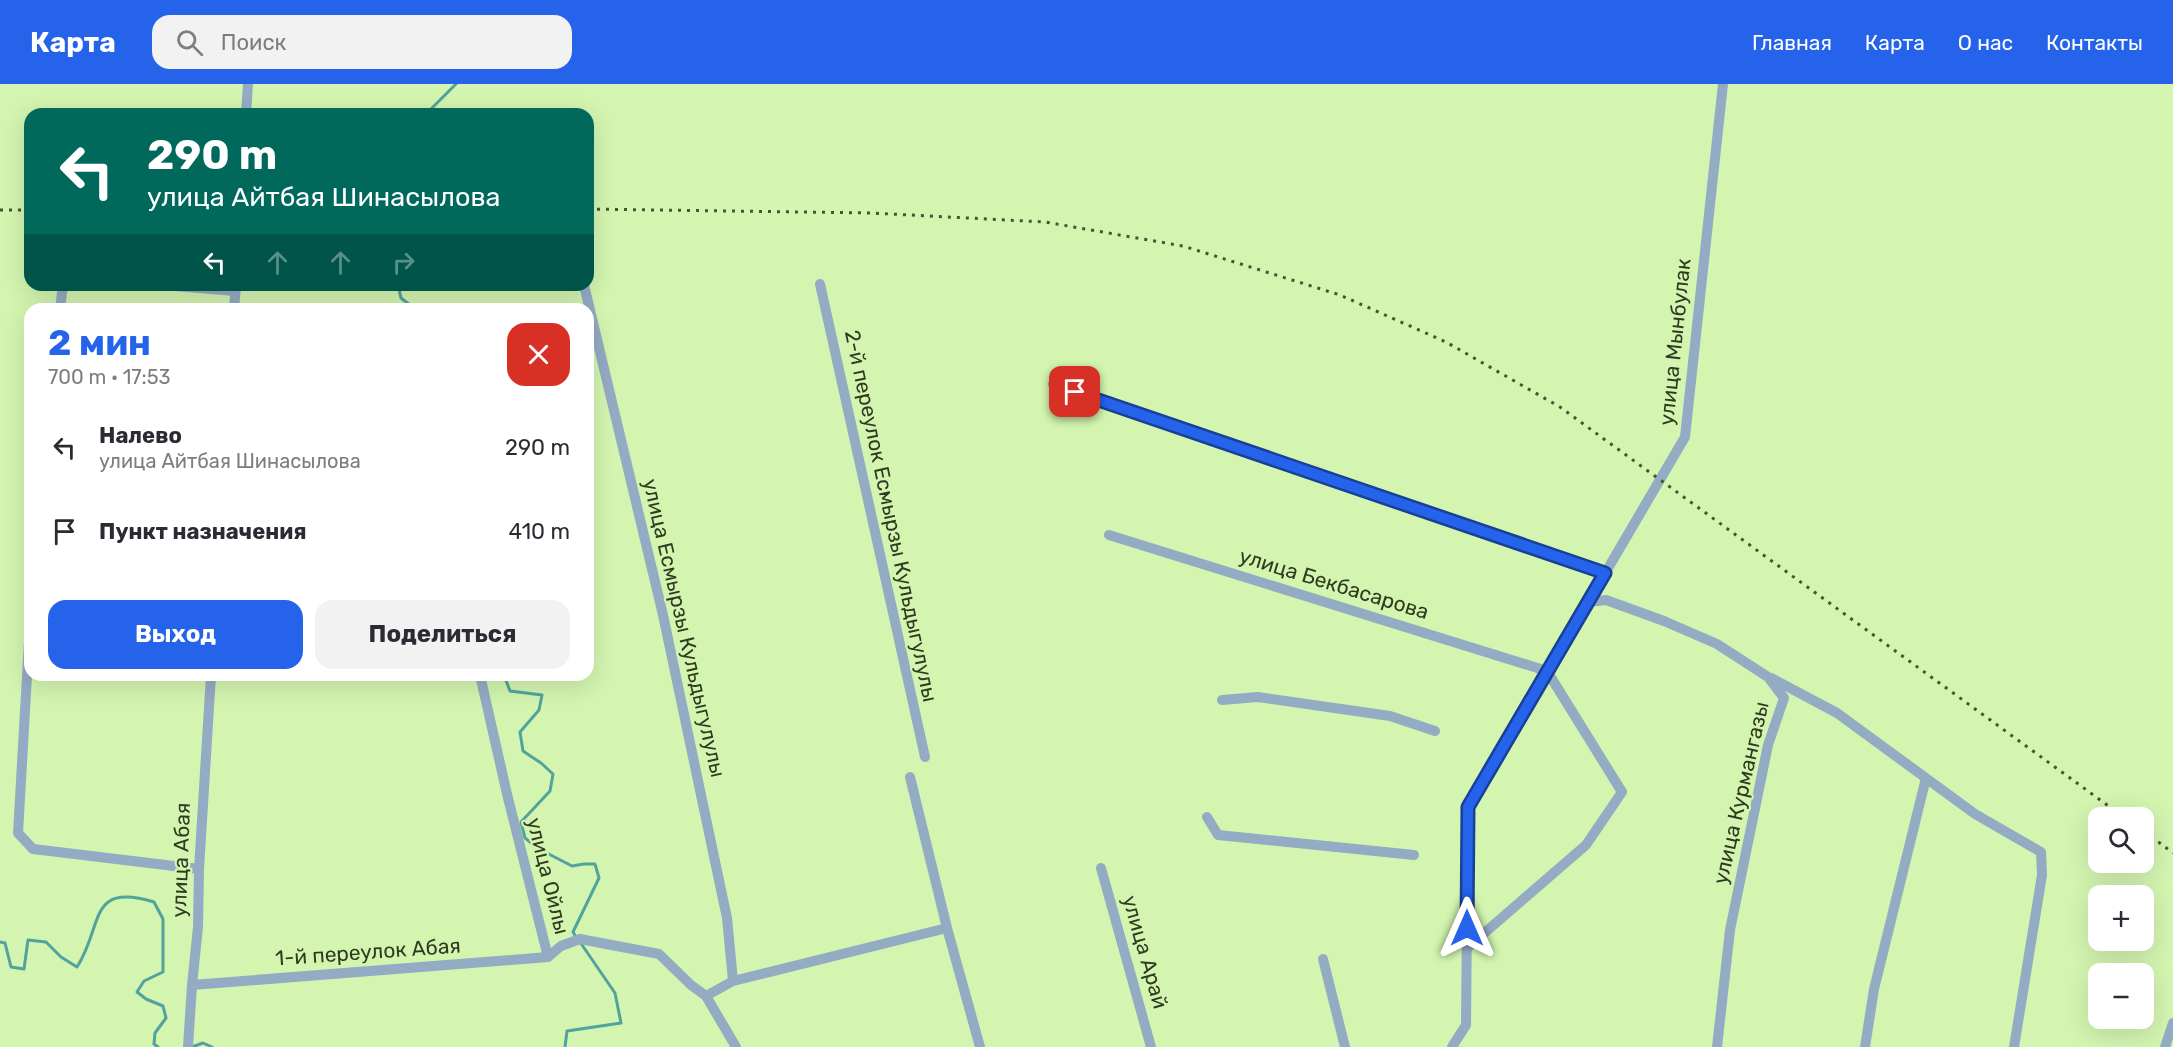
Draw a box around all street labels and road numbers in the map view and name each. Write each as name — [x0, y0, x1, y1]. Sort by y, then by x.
street label: улица Мынбулак — [1653, 257, 1696, 427]
street label: 2-й переулок Есмырзы Кульдыгулулы — [840, 328, 943, 704]
street label: улица Есмырзы Кульдыгулулы — [638, 476, 731, 780]
street label: улица Бекбасарова — [1236, 543, 1432, 624]
street label: улица Курмангазы — [1707, 699, 1774, 887]
street label: улица Абая — [166, 802, 195, 918]
street label: улица Ойлы — [522, 815, 575, 937]
street label: улица Арай — [1117, 892, 1174, 1011]
street label: 1-й переулок Абая — [274, 933, 462, 970]

